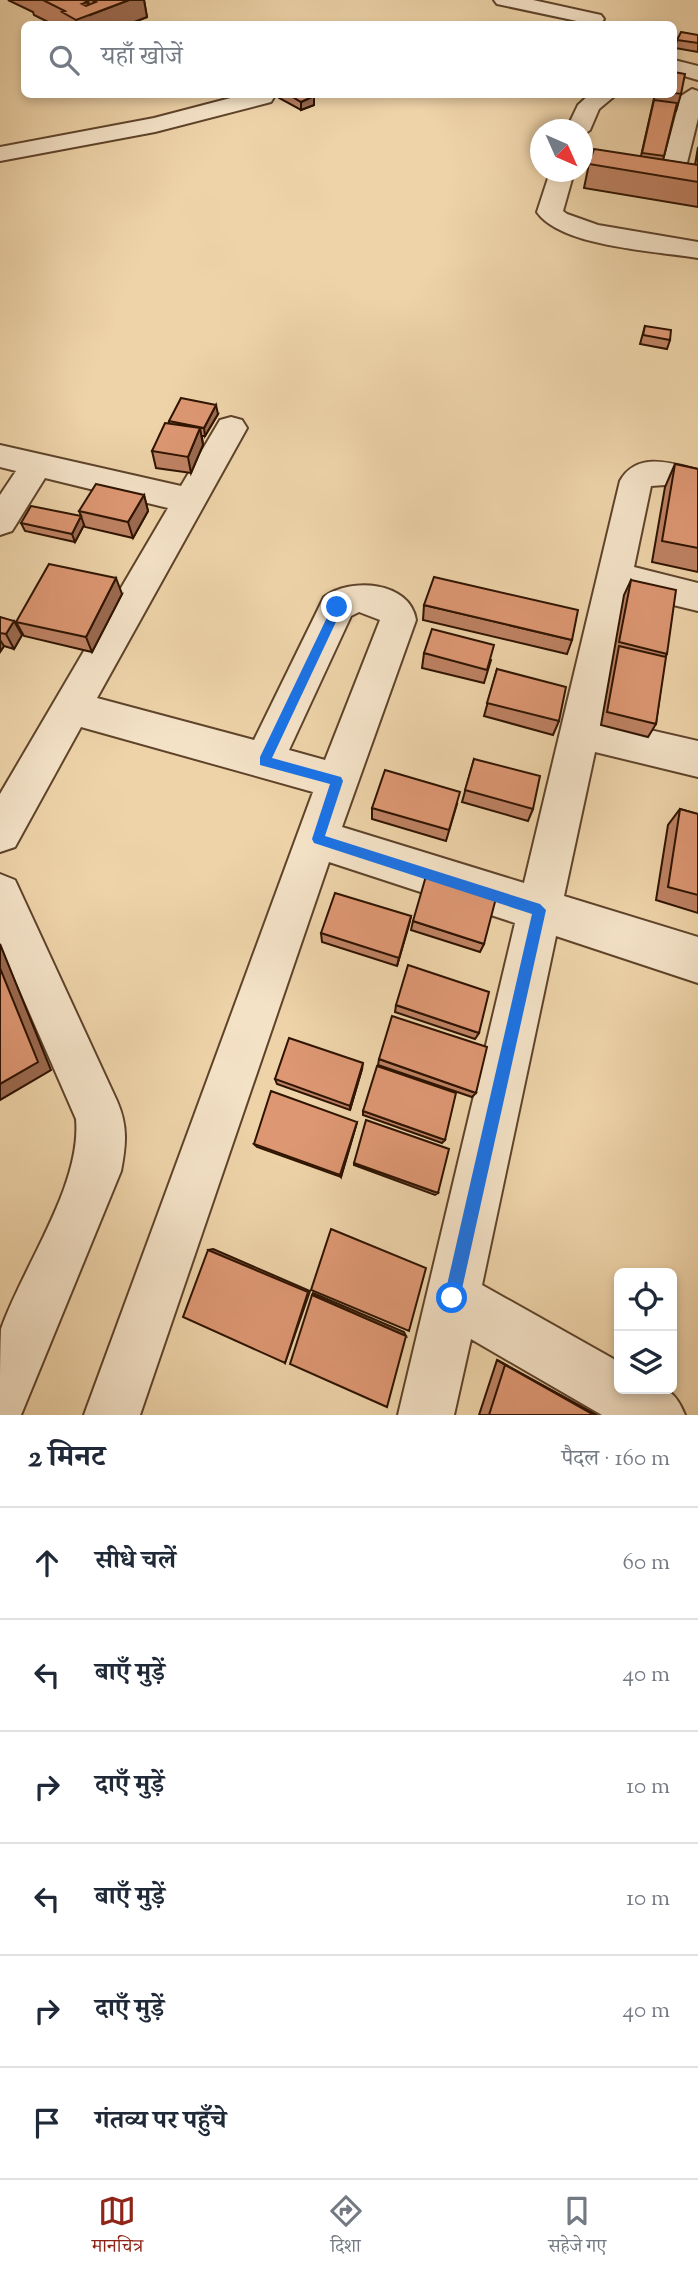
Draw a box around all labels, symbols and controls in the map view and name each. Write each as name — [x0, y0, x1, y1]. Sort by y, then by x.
search box — [21, 21, 677, 98]
text: यहाँ खोजें — [101, 39, 183, 76]
icon: search — [45, 41, 83, 79]
north arrow — [530, 119, 593, 182]
route end — [321, 591, 352, 622]
map controls — [614, 1268, 677, 1394]
button: locate — [614, 1268, 677, 1331]
route start — [436, 1282, 467, 1313]
button: layers — [614, 1331, 677, 1394]
text: 2 मिनट — [28, 1437, 105, 1480]
text: पैदल · 160 m — [561, 1443, 670, 1476]
text: सीधे चलें — [95, 1543, 176, 1580]
icon: ahead — [28, 1544, 66, 1582]
text: 60 m — [622, 1547, 670, 1580]
text: बाएँ मुड़ें — [95, 1655, 165, 1692]
icon: left — [28, 1656, 66, 1694]
text: 40 m — [623, 1659, 670, 1692]
text: दाएँ मुड़ें — [95, 1767, 164, 1804]
icon: right — [28, 1768, 66, 1806]
text: 10 m — [626, 1771, 670, 1804]
text: बाएँ मुड़ें — [95, 1879, 165, 1916]
icon: left — [28, 1880, 66, 1918]
text: 10 m — [626, 1883, 670, 1916]
text: दाएँ मुड़ें — [95, 1991, 164, 2028]
icon: right — [28, 1992, 66, 2030]
text: 40 m — [623, 1995, 670, 2028]
text: गंतव्य पर पहुँचे — [95, 2103, 226, 2140]
icon: arrive — [28, 2104, 66, 2142]
tab: मानचित्र — [92, 2192, 143, 2264]
tab: दिशा — [327, 2192, 365, 2264]
tab: सहेजे गए — [548, 2192, 606, 2264]

